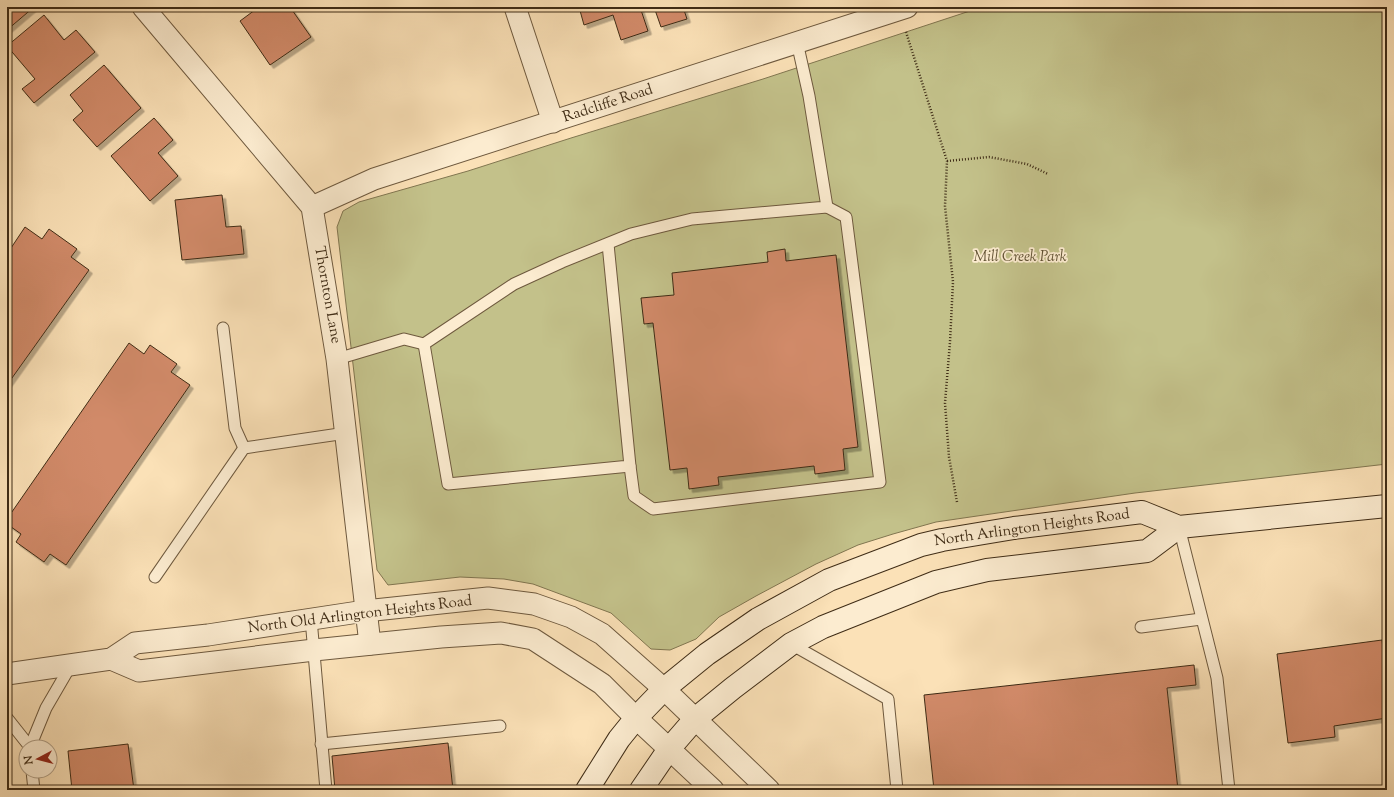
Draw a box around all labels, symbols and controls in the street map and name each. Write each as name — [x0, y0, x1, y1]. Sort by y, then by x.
street label: Radcliffe Road — [560, 79, 656, 128]
street label: Thornton Lane — [308, 245, 346, 345]
park label: Mill Creek Park — [974, 247, 1067, 268]
street label: North Arlington Heights Road — [933, 504, 1132, 552]
street label: North Old Arlington Heights Road — [247, 591, 474, 639]
north arrow — [18, 739, 58, 779]
text: N — [21, 755, 38, 766]

